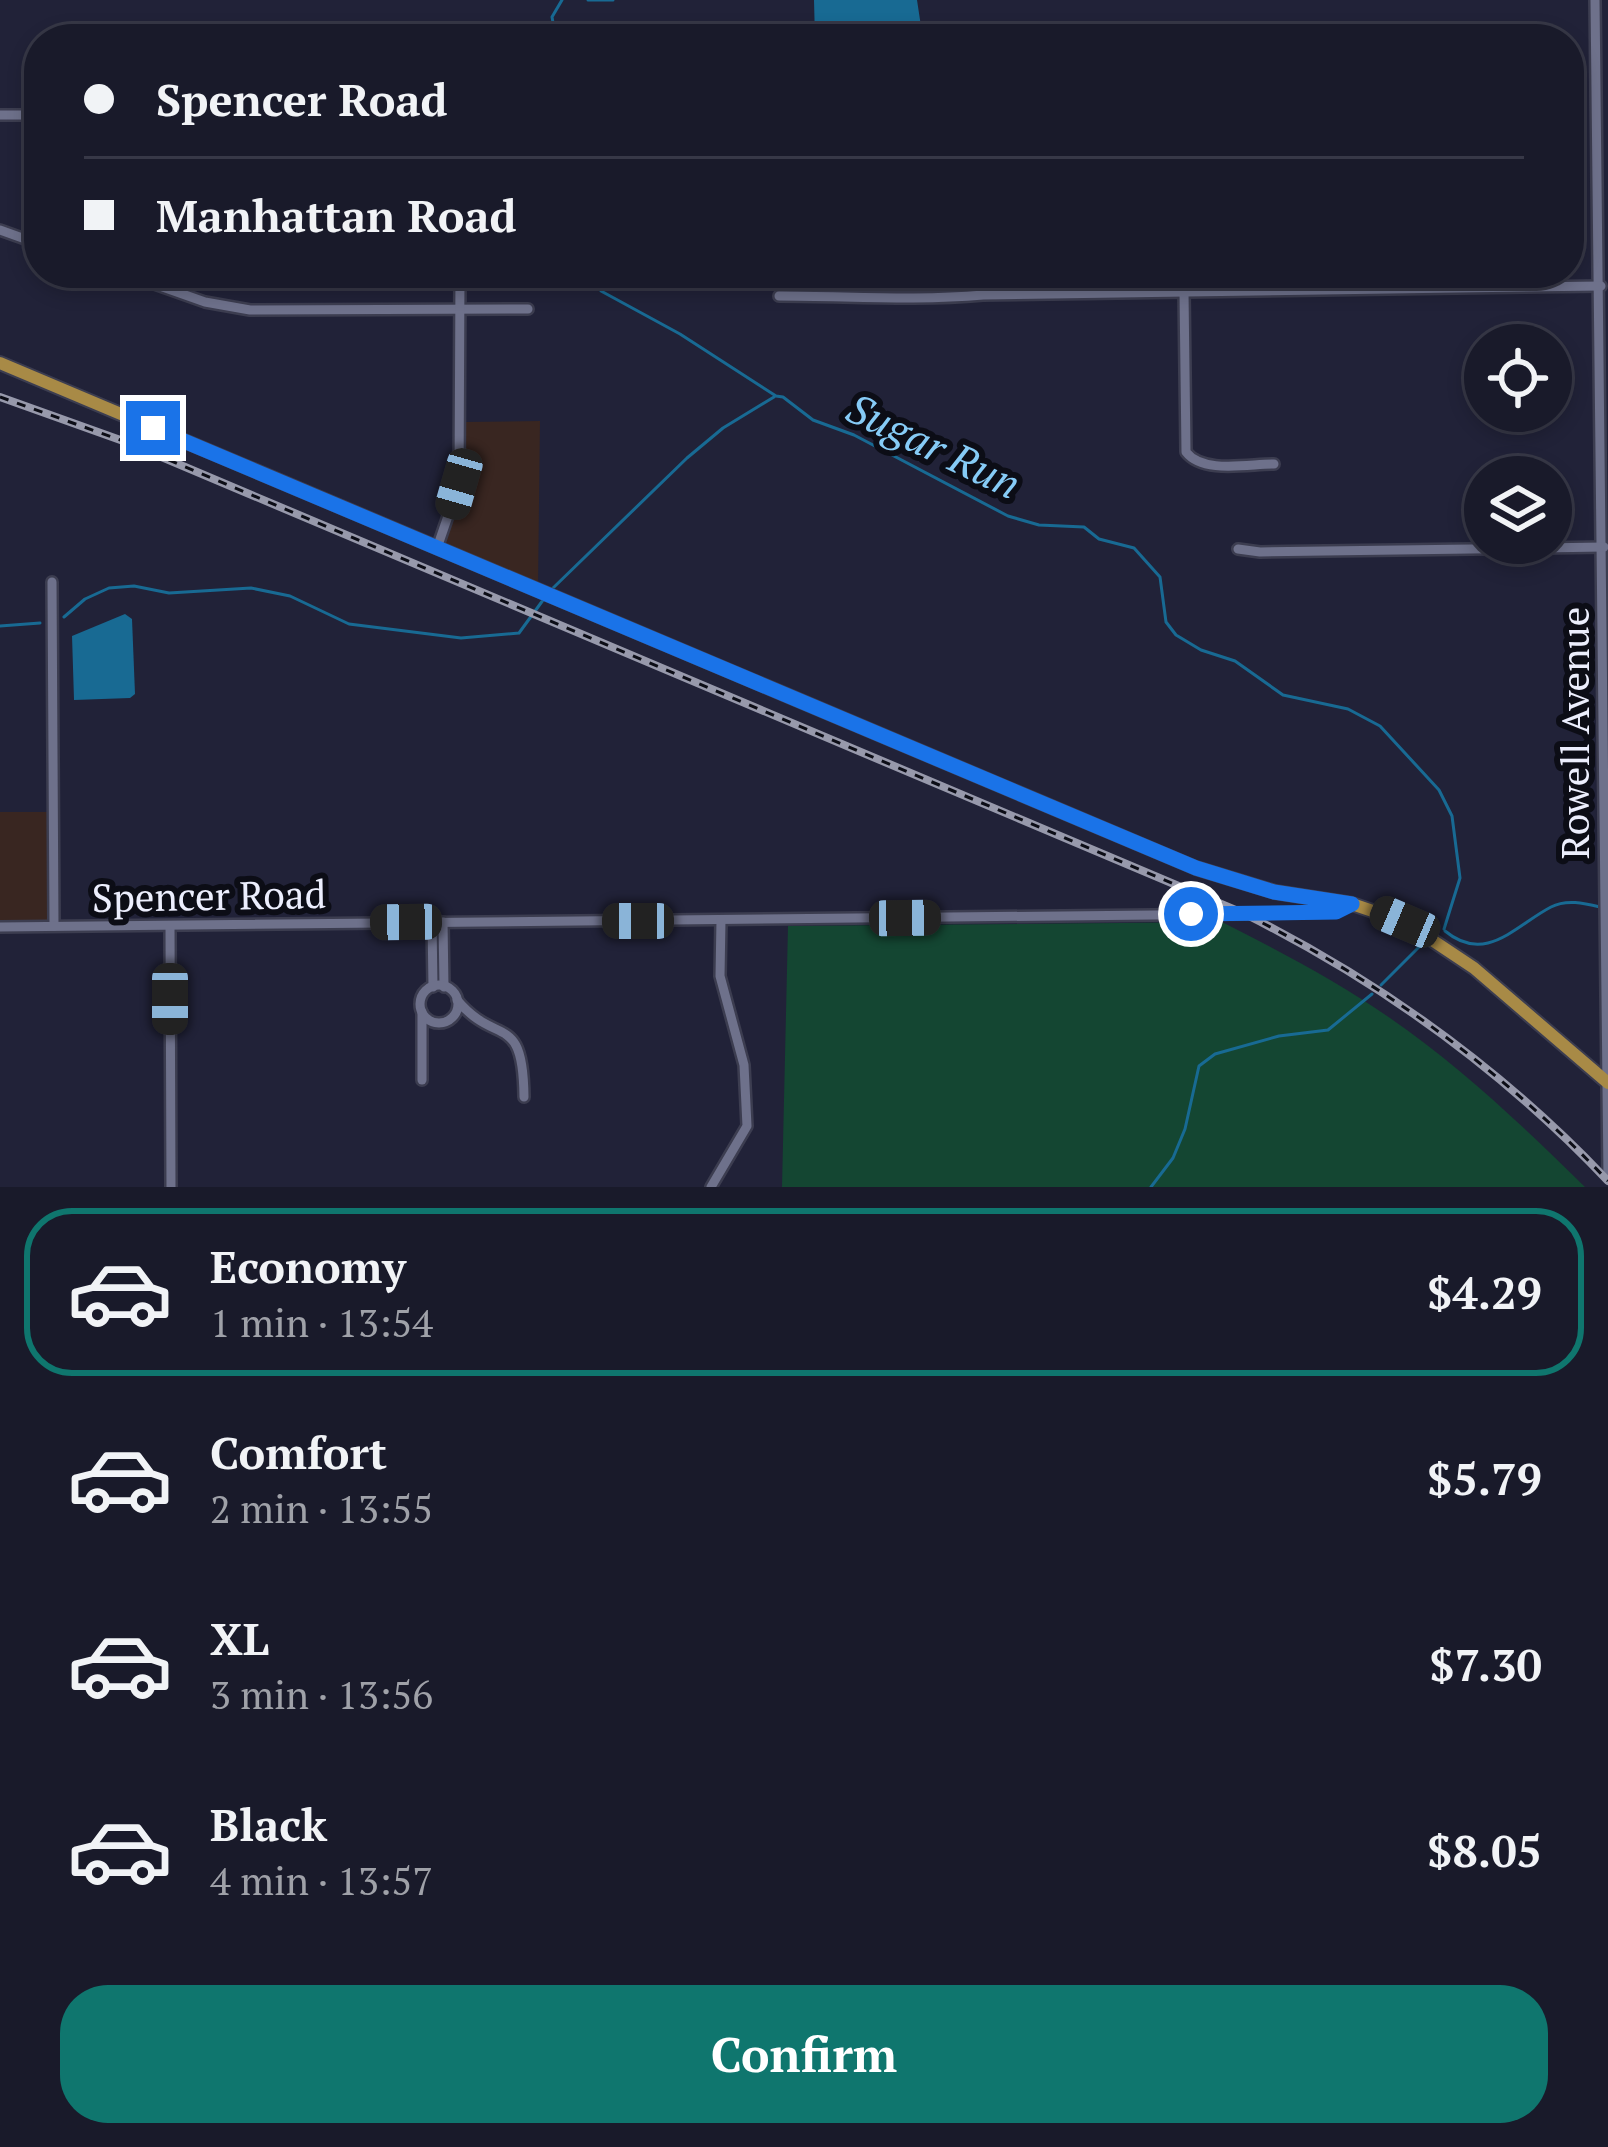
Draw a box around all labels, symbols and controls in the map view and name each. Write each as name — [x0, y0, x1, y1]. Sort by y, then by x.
text: Spencer Road — [156, 69, 448, 129]
text: Manhattan Road — [156, 185, 517, 245]
map controls — [1464, 324, 1572, 564]
button: locate — [1464, 324, 1572, 432]
water label: Sugar Run — [838, 379, 1030, 511]
route end — [126, 401, 180, 455]
car — [432, 444, 486, 524]
button: layers — [1464, 456, 1572, 564]
street label: Rowell Avenue — [1548, 607, 1600, 859]
street label: Spencer Road — [91, 867, 327, 923]
route start — [1164, 887, 1218, 941]
car — [1365, 891, 1445, 953]
car — [869, 899, 941, 937]
car — [370, 903, 442, 941]
car — [602, 903, 674, 939]
car — [152, 963, 188, 1035]
text: Economy — [210, 1236, 406, 1296]
icon: car — [66, 1238, 174, 1346]
text: $4.29 — [1427, 1262, 1542, 1322]
text: 1 min · 13:54 — [210, 1296, 433, 1348]
text: Comfort — [210, 1422, 387, 1482]
icon: car — [66, 1424, 174, 1532]
text: $5.79 — [1427, 1448, 1542, 1508]
text: 2 min · 13:55 — [210, 1482, 433, 1534]
text: XL — [210, 1608, 269, 1668]
icon: car — [66, 1610, 174, 1718]
text: $7.30 — [1429, 1634, 1542, 1694]
text: 3 min · 13:56 — [210, 1668, 433, 1720]
text: Black — [210, 1794, 327, 1854]
icon: car — [66, 1796, 174, 1904]
text: $8.05 — [1427, 1820, 1542, 1880]
text: 4 min · 13:57 — [210, 1854, 433, 1906]
button: Confirm — [60, 1985, 1548, 2123]

